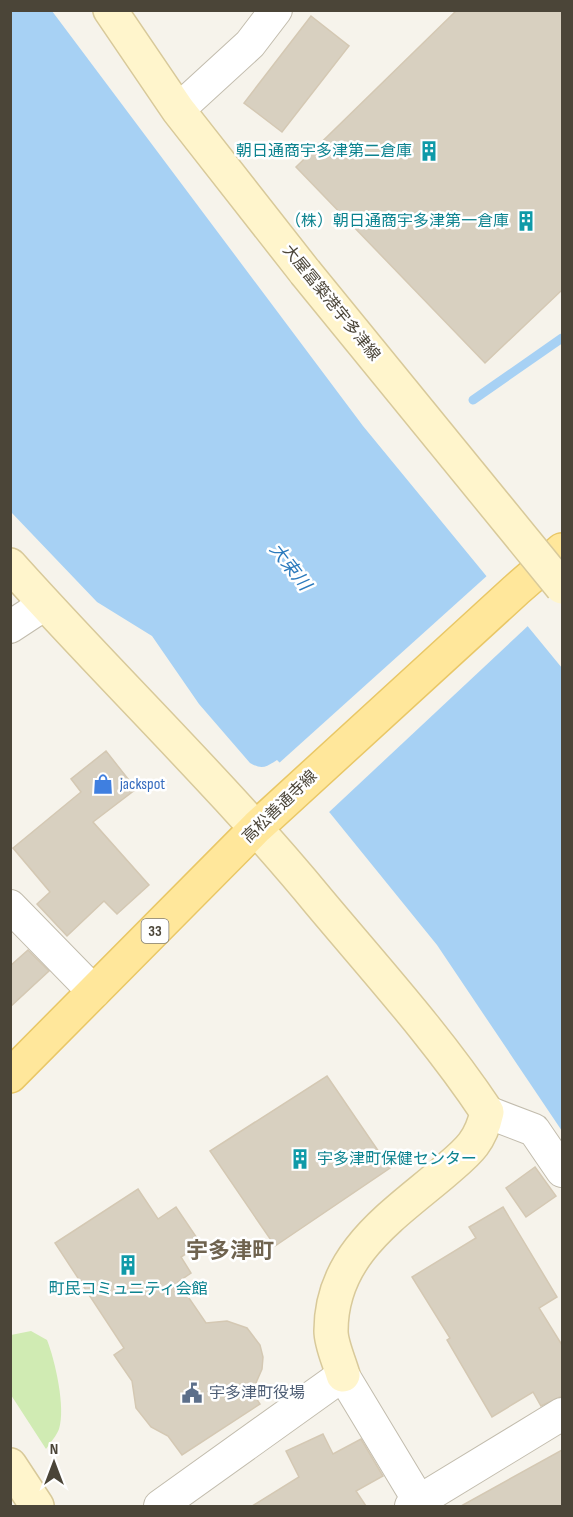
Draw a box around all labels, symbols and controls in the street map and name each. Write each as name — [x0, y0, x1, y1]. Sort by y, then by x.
building icon: 朝日通商宇多津第二倉庫 — [417, 139, 441, 163]
place label: 朝日通商宇多津第二倉庫 — [236, 142, 412, 161]
building icon: （株）朝日通商宇多津第一倉庫 — [514, 209, 538, 233]
place label: （株）朝日通商宇多津第一倉庫 — [285, 212, 509, 231]
street label: 大屋冨築港宇多津線 — [278, 241, 384, 365]
water label: 大束川 — [265, 539, 316, 596]
street label: 高松善通寺線 — [239, 767, 321, 847]
shop icon: jackspot — [91, 772, 115, 796]
place label: jackspot — [119, 775, 165, 794]
road number: 33 — [142, 919, 168, 943]
building icon: 宇多津町保健センター — [288, 1147, 312, 1171]
place label: 宇多津町保健センター — [317, 1150, 477, 1169]
district label: 宇多津町 — [186, 1238, 274, 1265]
building icon: 町民コミュニティ会館 — [116, 1253, 140, 1277]
place label: 町民コミュニティ会館 — [48, 1280, 208, 1299]
public building icon: 宇多津町役場 — [180, 1381, 204, 1405]
place label: 宇多津町役場 — [209, 1384, 305, 1403]
north arrow — [24, 1433, 84, 1493]
text: N — [50, 1440, 58, 1459]

